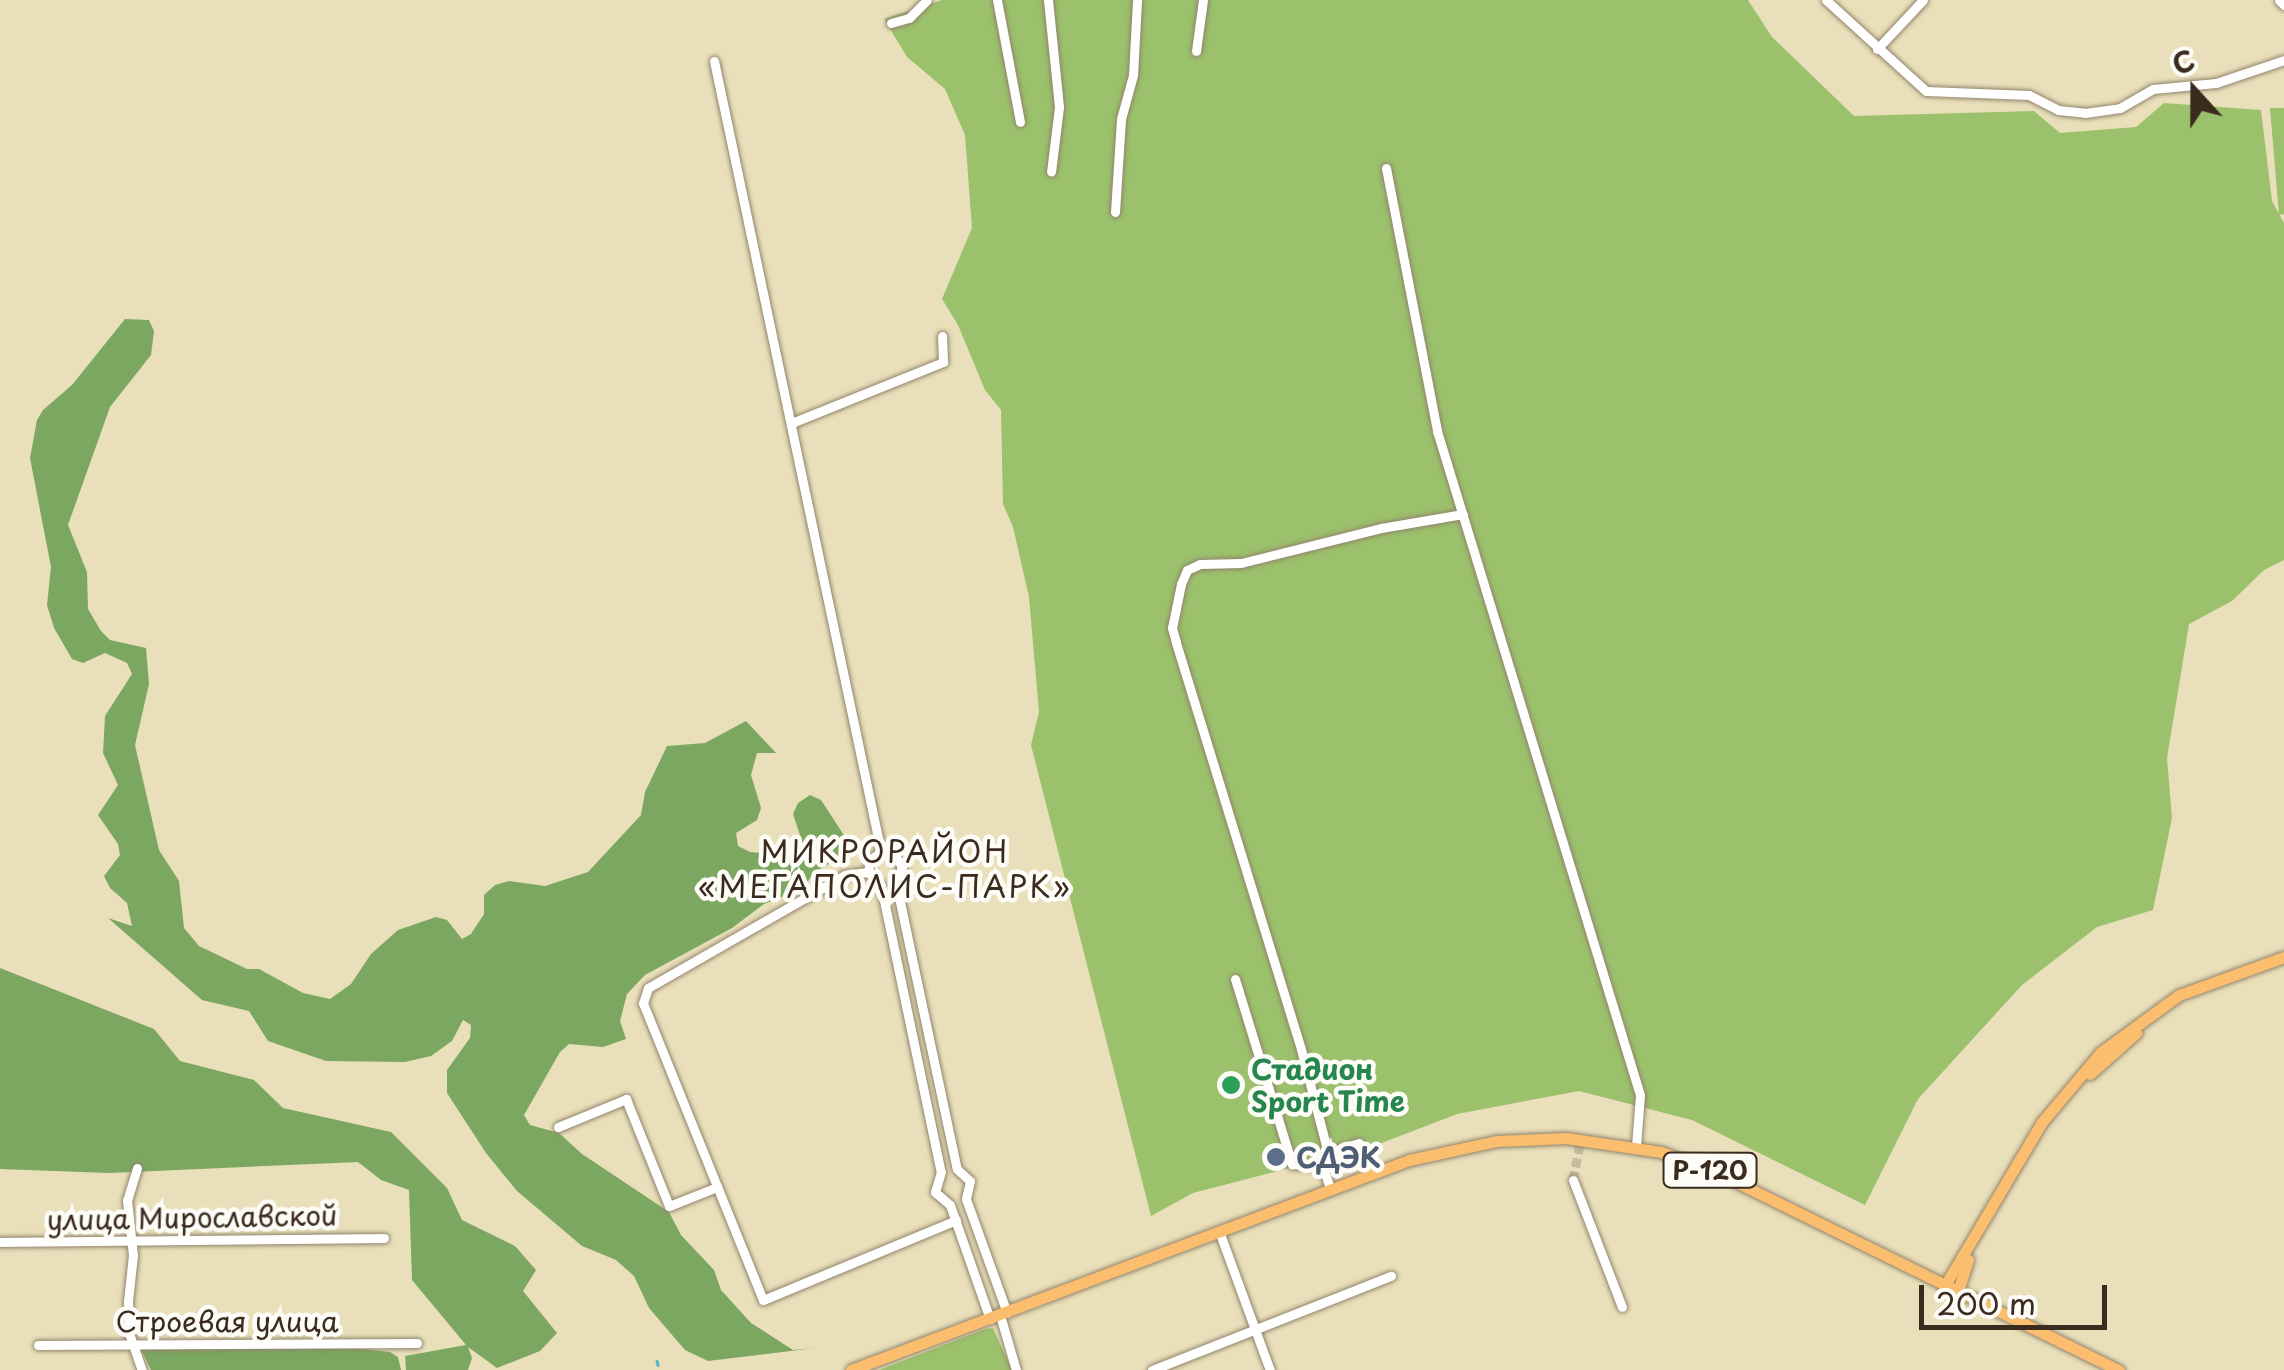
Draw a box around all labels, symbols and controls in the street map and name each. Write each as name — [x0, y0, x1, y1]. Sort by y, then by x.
text: С — [2166, 38, 2201, 85]
north arrow — [2144, 40, 2244, 140]
district label: МИКРОРАЙОН «МЕГАПОЛИС-ПАРК» — [700, 833, 1070, 904]
place label: Стадион Sport Time — [1251, 1052, 1406, 1118]
marker: Стадион Sport Time — [1220, 1074, 1242, 1096]
place label: СДЭК — [1296, 1140, 1381, 1174]
marker: СДЭК — [1265, 1146, 1287, 1168]
road number: Р-120 — [1662, 1150, 1758, 1190]
street label: улица Мирославской — [46, 1198, 338, 1236]
scale bar — [1924, 1265, 2112, 1327]
text: 200 m — [1936, 1280, 2036, 1325]
street label: Строевая улица — [115, 1304, 339, 1338]

